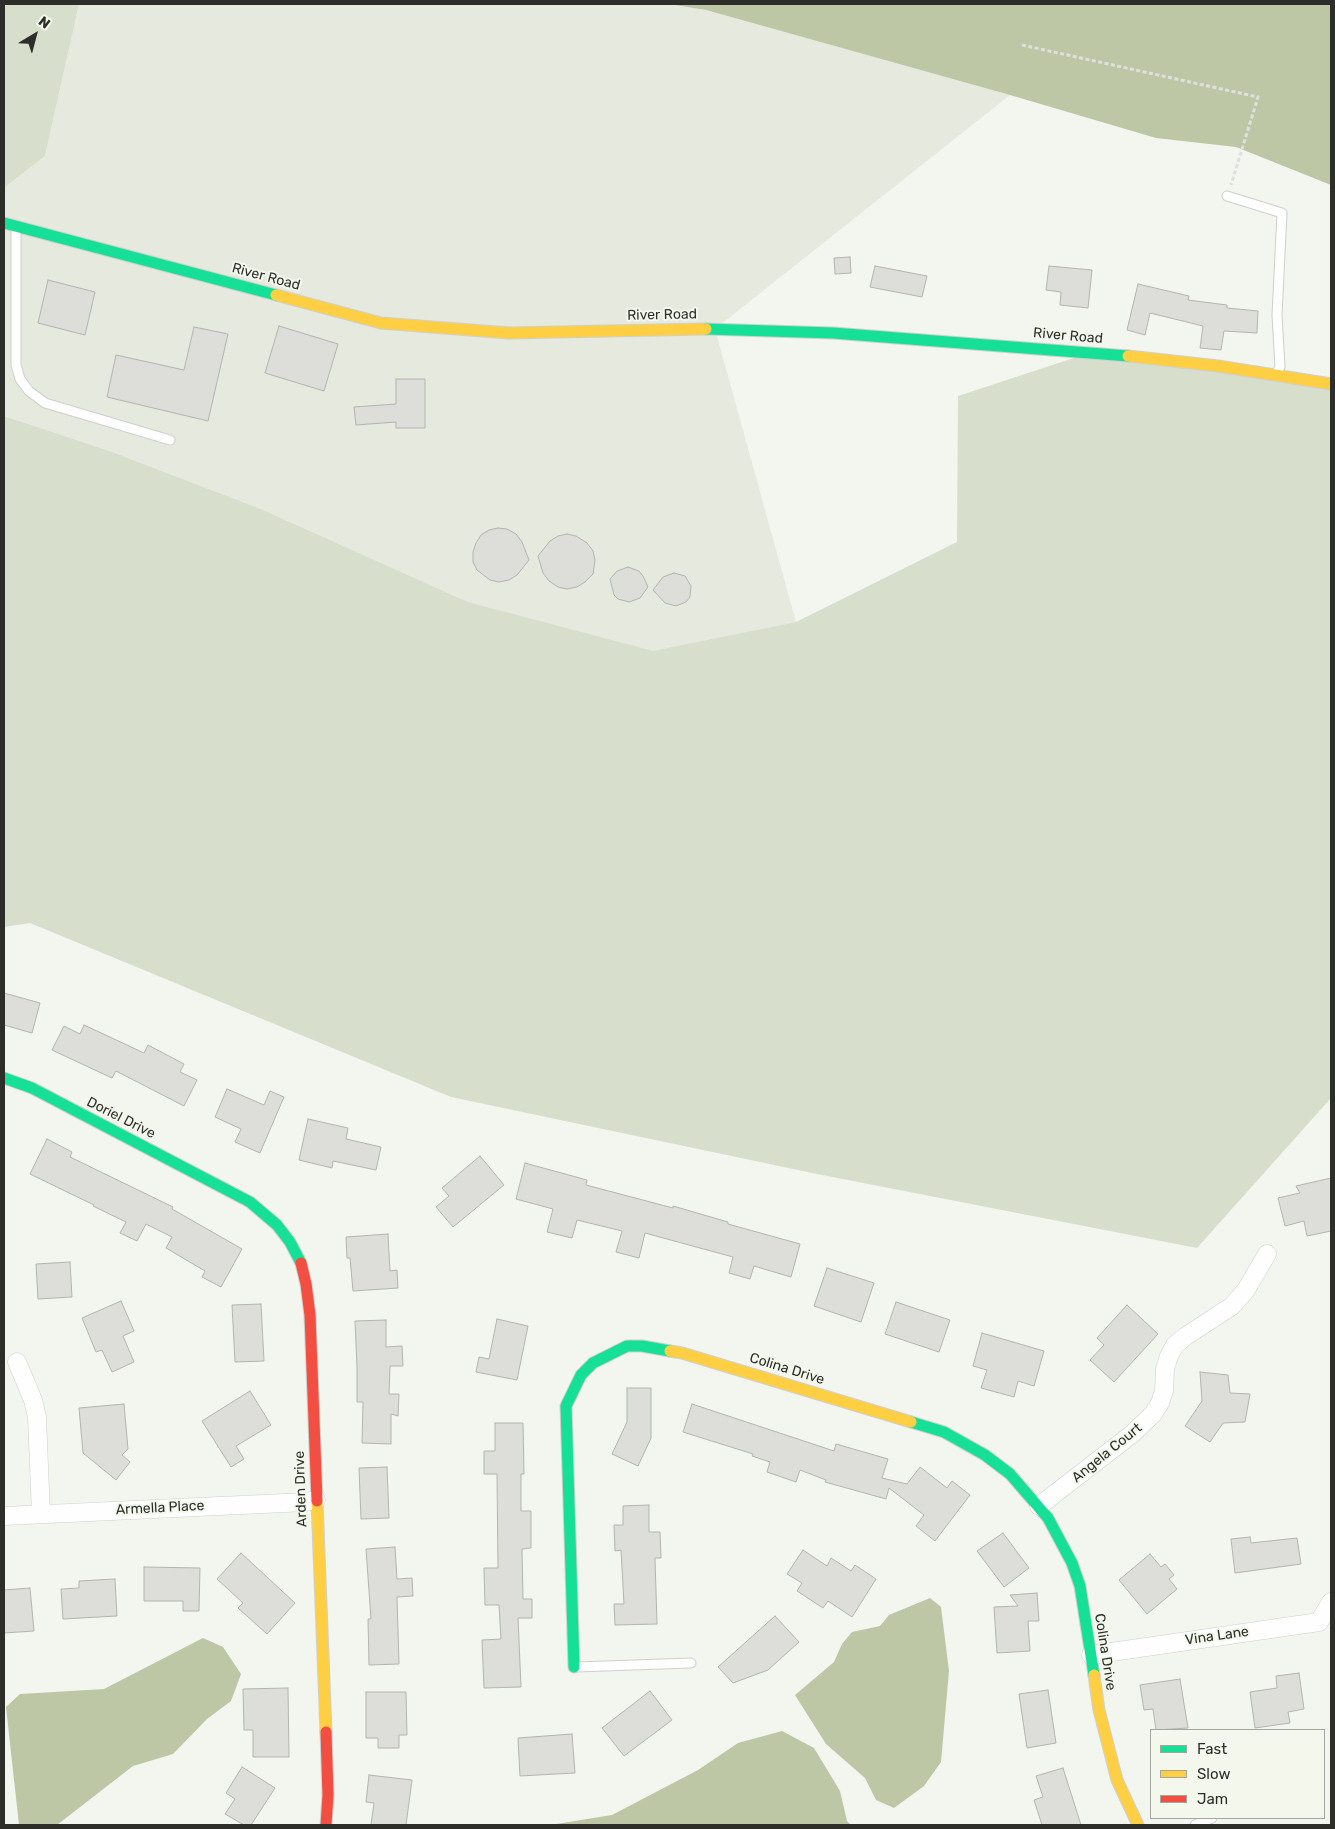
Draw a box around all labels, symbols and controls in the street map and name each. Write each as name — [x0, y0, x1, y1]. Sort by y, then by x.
north arrow — [10, 10, 60, 60]
text: N — [35, 13, 53, 32]
street label: River Road — [230, 260, 302, 294]
street label: River Road — [627, 306, 697, 324]
street label: River Road — [1032, 325, 1104, 347]
street label: Doriel Drive — [84, 1094, 158, 1142]
street label: Colina Drive — [747, 1350, 827, 1388]
street label: Angela Court — [1069, 1420, 1145, 1486]
street label: Arden Drive — [291, 1451, 311, 1527]
street label: Armella Place — [115, 1497, 205, 1519]
street label: Colina Drive — [1091, 1612, 1119, 1692]
street label: Vina Lane — [1184, 1623, 1250, 1649]
legend — [1150, 1729, 1325, 1819]
text: Fast — [1197, 1740, 1227, 1758]
text: Slow — [1197, 1765, 1230, 1783]
text: Jam — [1197, 1790, 1228, 1808]

